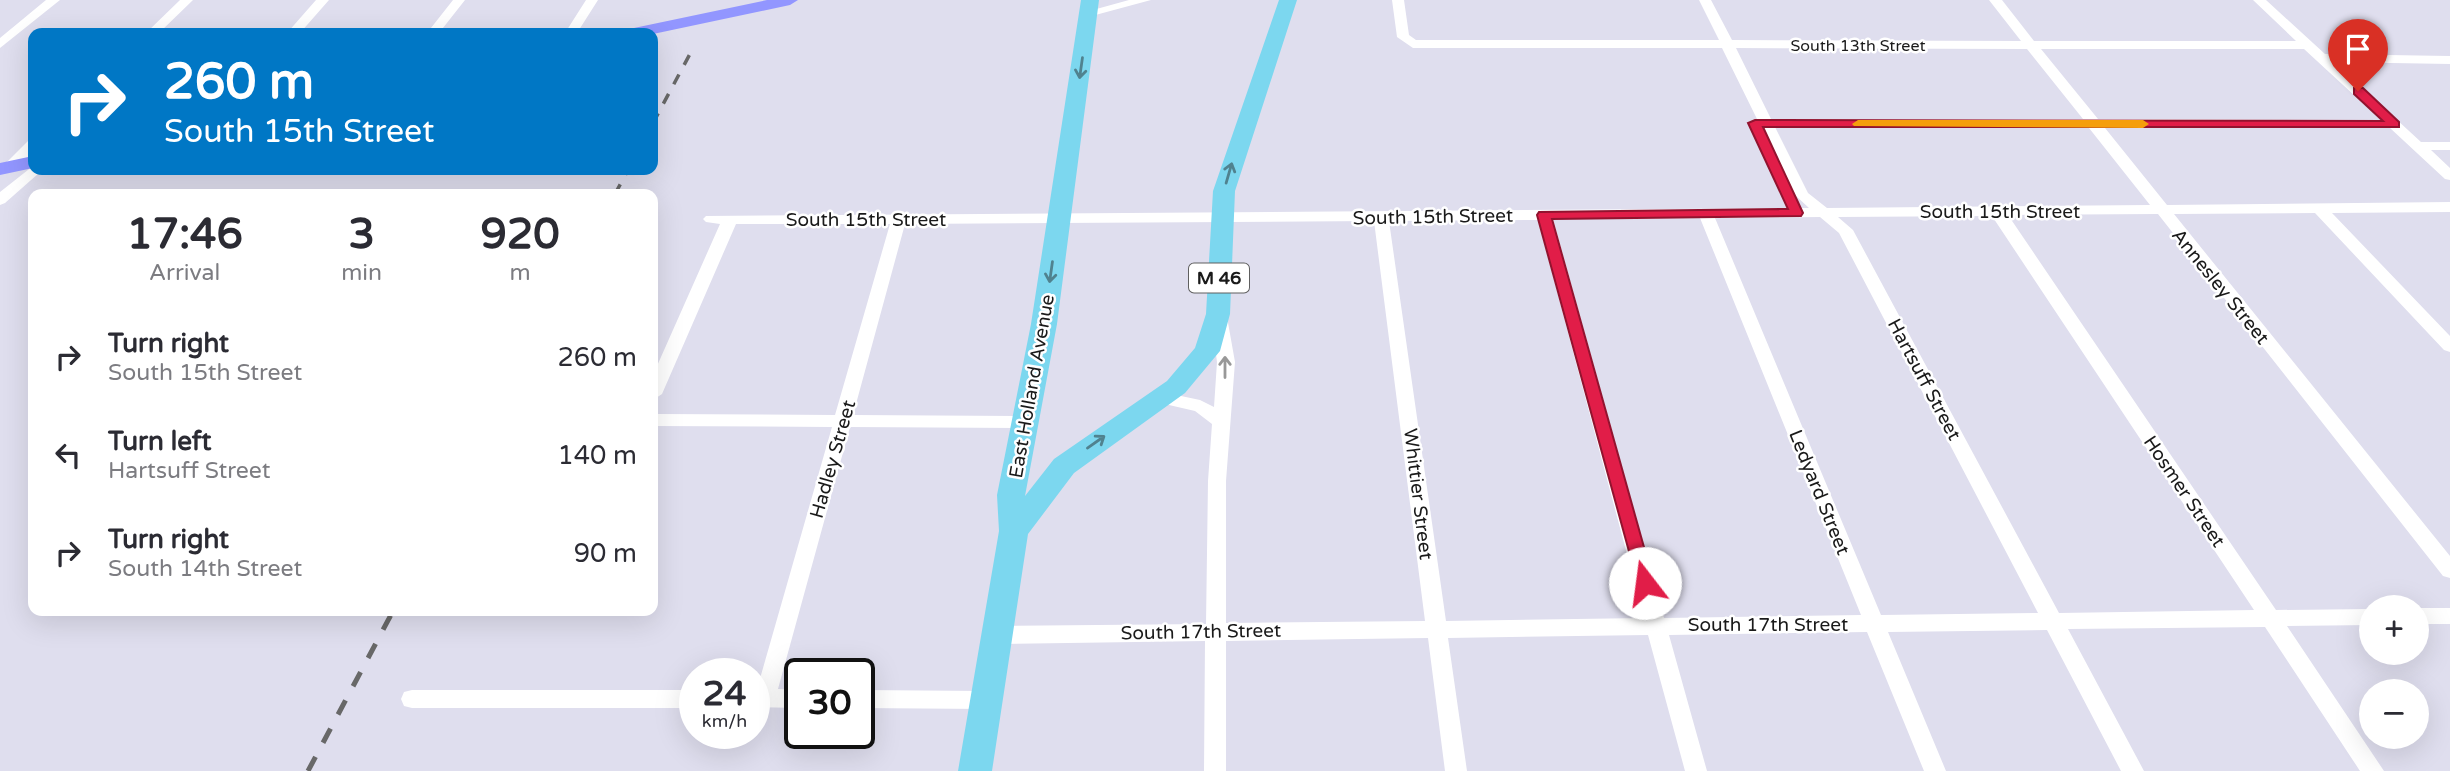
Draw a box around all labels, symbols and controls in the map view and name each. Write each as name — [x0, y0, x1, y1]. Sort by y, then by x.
pin — [2328, 19, 2388, 91]
icon: arrive — [2339, 30, 2377, 68]
street label: South 13th Street — [1790, 36, 1926, 56]
text: 260 m — [164, 53, 314, 112]
icon: right — [49, 56, 140, 147]
one-way arrow — [1074, 56, 1087, 78]
text: South 15th Street — [164, 113, 434, 151]
one-way arrow — [1224, 163, 1237, 185]
street label: South 15th Street — [1920, 201, 2080, 223]
street label: South 15th Street — [1353, 205, 1513, 229]
text: 17:46 — [126, 209, 243, 260]
text: 3 — [348, 209, 375, 260]
text: 920 — [480, 209, 560, 260]
street label: South 15th Street — [786, 209, 946, 231]
street label: Annesley Street — [2167, 225, 2273, 349]
text: Arrival — [149, 259, 220, 287]
text: min — [341, 259, 382, 287]
text: m — [509, 259, 531, 287]
one-way arrow — [1044, 260, 1057, 283]
road number: M 46 — [1189, 264, 1249, 292]
street label: East Holland Avenue — [1005, 293, 1059, 480]
street label: Hartsuff Street — [1883, 315, 1965, 444]
text: Turn right — [108, 328, 229, 359]
icon: right — [49, 338, 87, 376]
text: 260 m — [557, 342, 637, 373]
one-way arrow — [1218, 355, 1232, 378]
text: South 15th Street — [108, 359, 302, 387]
street label: Hadley Street — [806, 398, 860, 521]
text: Turn left — [108, 426, 211, 457]
street label: Whittier Street — [1399, 427, 1437, 561]
street label: Ledyard Street — [1784, 427, 1854, 558]
street label: Hosmer Street — [2139, 432, 2229, 551]
one-way arrow — [1086, 435, 1105, 449]
icon: left — [49, 436, 87, 474]
text: 140 m — [557, 440, 637, 471]
text: Hartsuff Street — [108, 457, 270, 485]
text: Turn right — [108, 524, 229, 555]
icon: right — [49, 534, 87, 572]
text: 90 m — [574, 538, 637, 569]
position arrow — [1608, 546, 1682, 620]
text: South 14th Street — [108, 555, 302, 583]
map controls — [2359, 595, 2429, 749]
button: + — [2359, 595, 2429, 665]
street label: South 17th Street — [1688, 614, 1848, 636]
street label: South 17th Street — [1121, 620, 1281, 644]
speed limit sign: 30 — [784, 658, 875, 749]
text: 24 — [703, 673, 746, 715]
button: − — [2359, 679, 2429, 749]
text: km/h — [702, 710, 747, 732]

